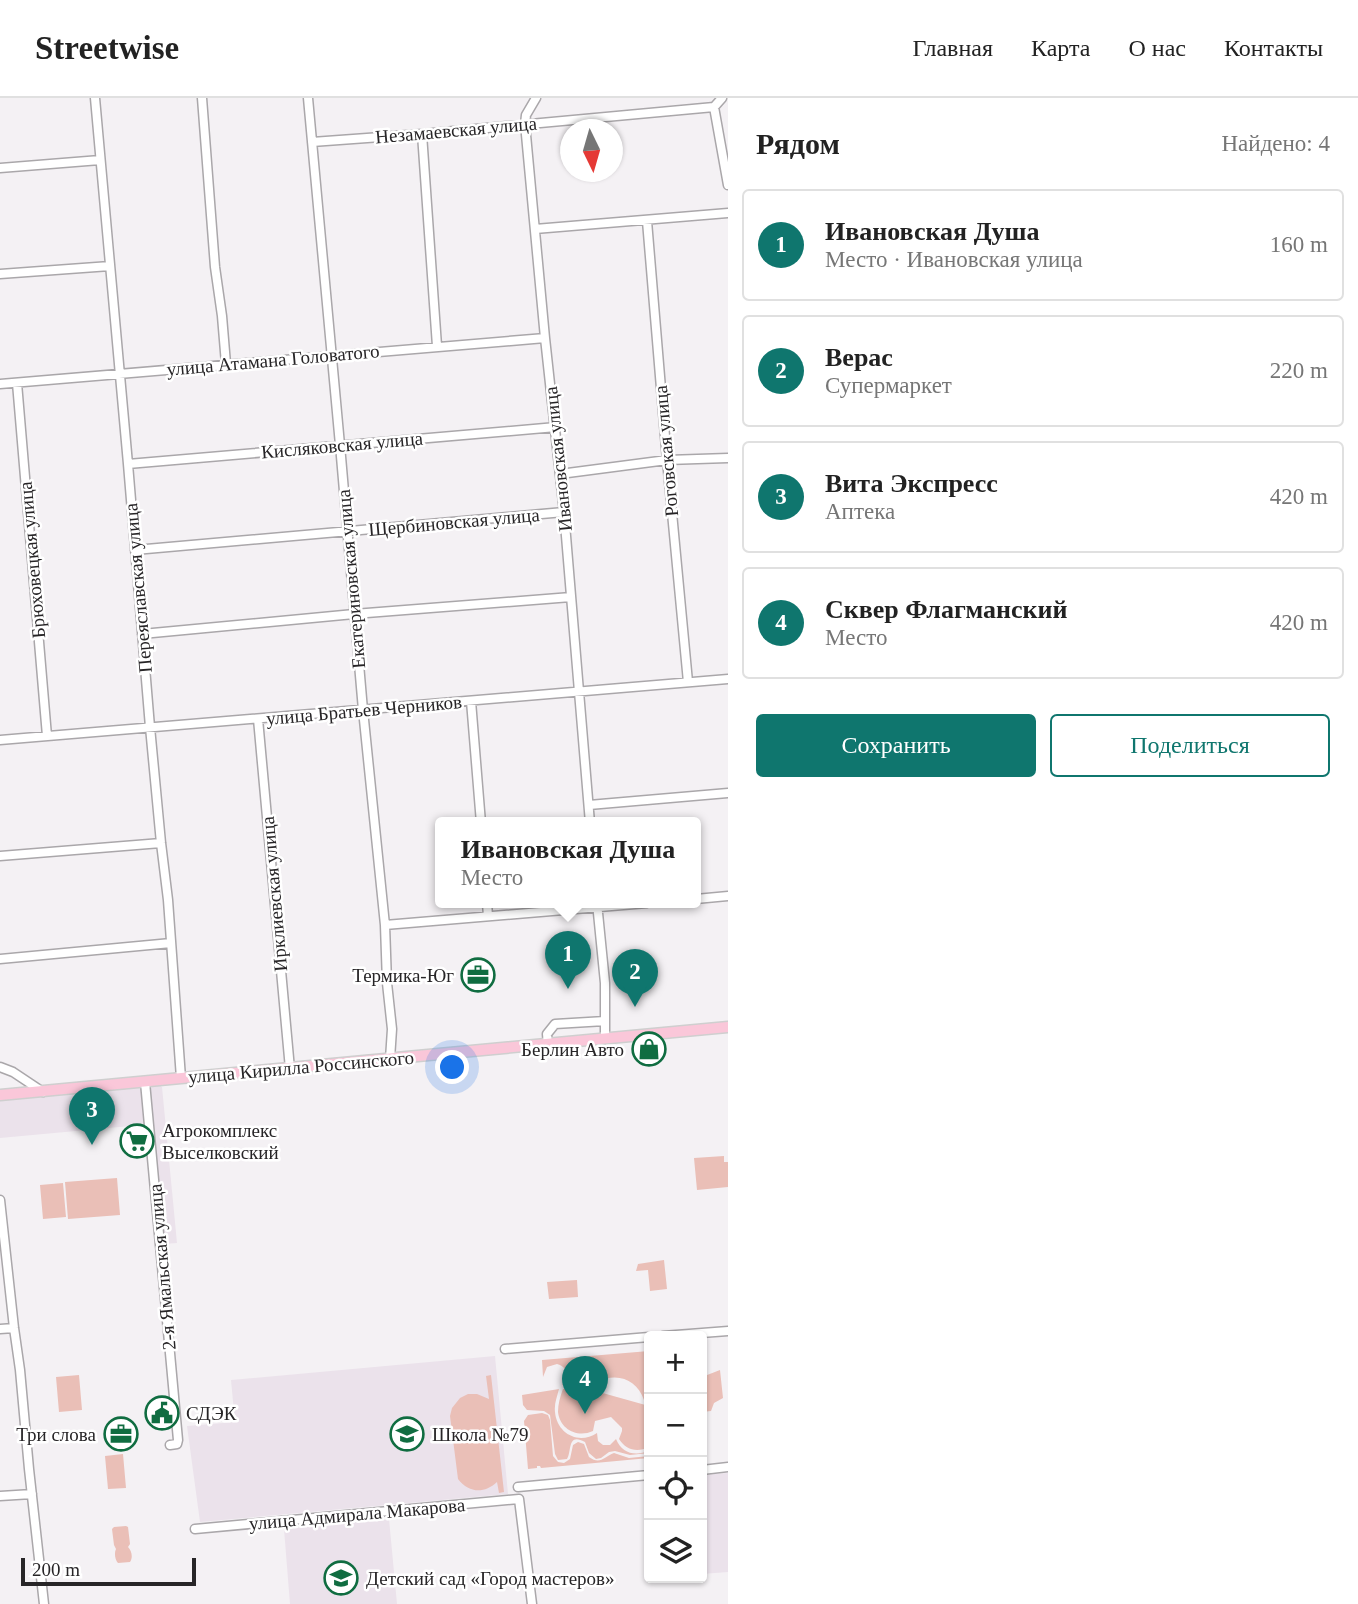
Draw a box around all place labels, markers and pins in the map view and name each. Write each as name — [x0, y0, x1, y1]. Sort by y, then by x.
pin: 1 — [545, 931, 591, 989]
pin: 2 — [612, 949, 658, 1007]
office icon: Термика-Юг — [459, 956, 497, 994]
place label: Термика-Юг — [352, 965, 454, 986]
shop icon: Берлин Авто — [630, 1030, 668, 1068]
place label: Берлин Авто — [521, 1039, 624, 1060]
pin: 3 — [69, 1087, 115, 1145]
place label: Агрокомплекс Выселковский — [162, 1120, 279, 1163]
supermarket icon: Агрокомплекс Выселковский — [118, 1122, 156, 1160]
pin: 4 — [562, 1356, 608, 1414]
public building icon: СДЭК — [143, 1394, 181, 1432]
place label: СДЭК — [186, 1403, 237, 1424]
office icon: Три слова — [102, 1415, 140, 1453]
school or university icon: Школа №79 — [388, 1415, 426, 1453]
place label: Три слова — [16, 1424, 97, 1445]
place label: Школа №79 — [432, 1424, 528, 1445]
school or university icon: Детский сад «Город мастеров» — [322, 1559, 360, 1597]
place label: Детский сад «Город мастеров» — [366, 1568, 615, 1589]

